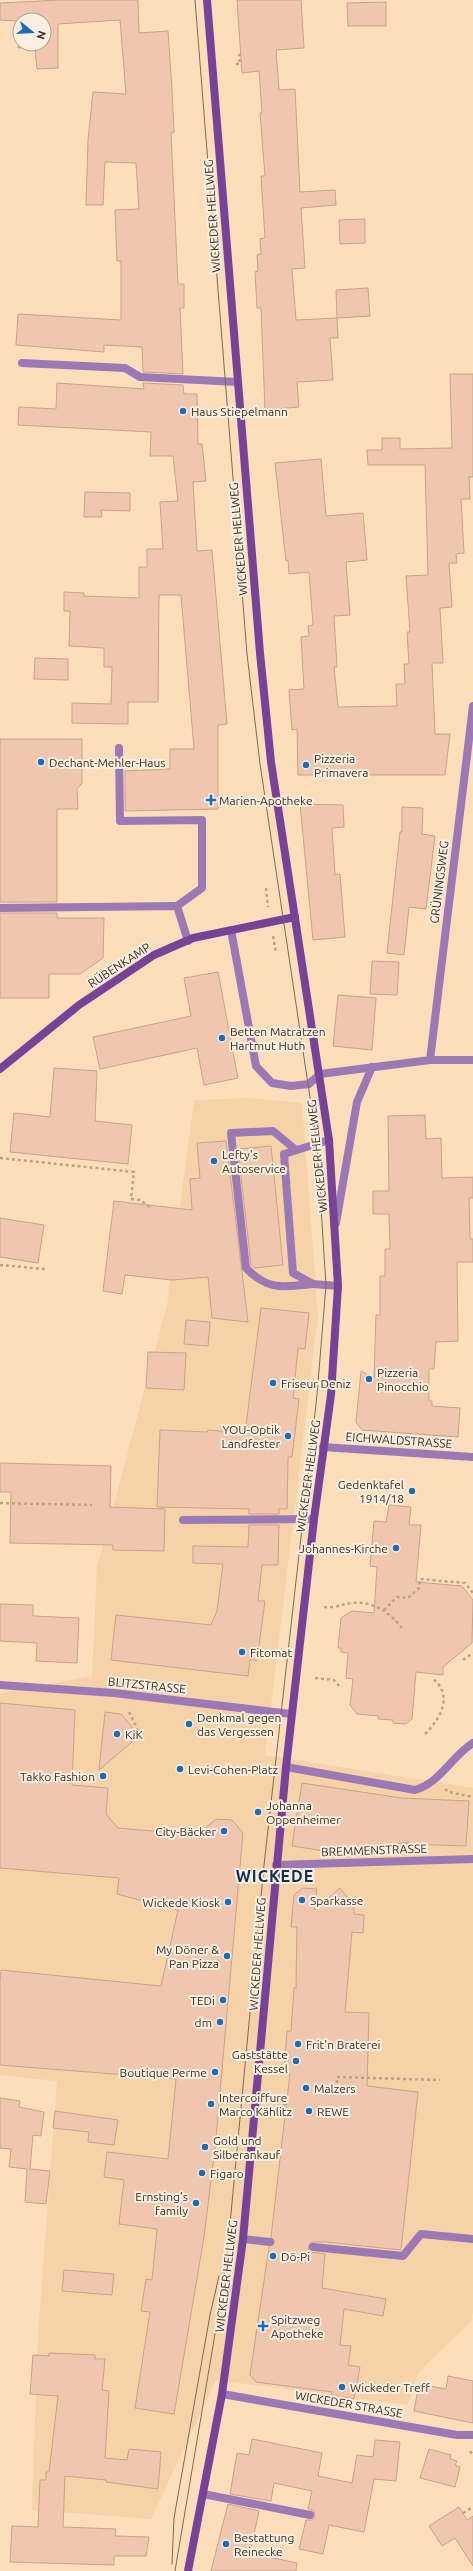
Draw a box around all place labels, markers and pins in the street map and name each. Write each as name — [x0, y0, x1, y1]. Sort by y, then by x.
place label: Haus Stiepelmann — [191, 405, 288, 418]
marker: Haus Stiepelmann — [178, 406, 188, 416]
place label: Pizzeria Primavera — [314, 752, 368, 779]
place label: Dechant-Mehler-Haus — [49, 756, 165, 769]
marker: Dechant-Mehler-Haus — [36, 757, 46, 767]
marker: Pizzeria Primavera — [301, 760, 311, 770]
place label: Marien-Apotheke — [219, 794, 313, 807]
marker: Marien-Apotheke — [206, 795, 216, 805]
place label: Betten Matratzen Hartmut Huth — [230, 1025, 326, 1052]
marker: Betten Matratzen Hartmut Huth — [217, 1033, 227, 1043]
place label: Lefty's Autoservice — [222, 1148, 286, 1175]
marker: Lefty's Autoservice — [209, 1156, 219, 1166]
place label: Pizzeria Pinocchio — [377, 1366, 429, 1393]
marker: Pizzeria Pinocchio — [364, 1374, 374, 1384]
place label: Friseur Deniz — [281, 1377, 351, 1390]
marker: Friseur Deniz — [268, 1378, 278, 1388]
place label: YOU-Optik Landfester — [222, 1423, 280, 1450]
marker: YOU-Optik Landfester — [283, 1431, 293, 1441]
place label: Gedenktafel 1914/18 — [338, 1478, 404, 1505]
marker: Gedenktafel 1914/18 — [407, 1486, 417, 1496]
place label: Johannes-Kirche — [299, 1542, 388, 1555]
marker: Johannes-Kirche — [391, 1543, 401, 1553]
place label: Fitomat — [250, 1646, 292, 1659]
marker: Fitomat — [237, 1647, 247, 1657]
place label: Denkmal gegen das Vergessen — [197, 1711, 281, 1738]
marker: Denkmal gegen das Vergessen — [184, 1719, 194, 1729]
place label: KiK — [125, 1728, 143, 1741]
marker: KiK — [112, 1729, 122, 1739]
place label: Levi-Cohen-Platz — [188, 1763, 278, 1776]
marker: Levi-Cohen-Platz — [175, 1764, 185, 1774]
place label: Takko Fashion — [20, 1770, 95, 1783]
marker: Takko Fashion — [98, 1771, 108, 1781]
place label: Johanna Oppenheimer — [266, 1799, 341, 1826]
marker: Johanna Oppenheimer — [253, 1807, 263, 1817]
place label: City-Bäcker — [155, 1825, 216, 1838]
marker: City-Bäcker — [219, 1826, 229, 1836]
place label: Sparkasse — [310, 1894, 363, 1907]
marker: Sparkasse — [297, 1895, 307, 1905]
place label: Wickede Kiosk — [143, 1896, 220, 1909]
marker: Wickede Kiosk — [223, 1897, 233, 1907]
place label: My Döner & Pan Pizza — [156, 1943, 219, 1970]
marker: My Döner & Pan Pizza — [222, 1951, 232, 1961]
place label: TEDi — [190, 1994, 215, 2007]
marker: TEDi — [218, 1995, 228, 2005]
place label: dm — [195, 2016, 212, 2029]
marker: dm — [215, 2017, 225, 2027]
place label: Frit'n Braterei — [306, 2038, 381, 2051]
marker: Frit'n Braterei — [293, 2039, 303, 2049]
place label: Gaststätte Kessel — [232, 2048, 288, 2075]
marker: Gaststätte Kessel — [291, 2056, 301, 2066]
place label: Boutique Perme — [120, 2066, 207, 2079]
marker: Boutique Perme — [210, 2067, 220, 2077]
place label: Malzers — [314, 2082, 356, 2095]
marker: Malzers — [301, 2083, 311, 2093]
place label: Intercoiffure Marco Kählitz — [219, 2091, 293, 2118]
marker: Intercoiffure Marco Kählitz — [206, 2099, 216, 2109]
place label: REWE — [317, 2105, 349, 2118]
marker: REWE — [304, 2106, 314, 2116]
place label: Gold und Silberankauf — [213, 2134, 281, 2161]
marker: Gold und Silberankauf — [200, 2142, 210, 2152]
place label: Figaro — [210, 2167, 244, 2180]
marker: Figaro — [197, 2168, 207, 2178]
place label: Ernsting's family — [135, 2190, 188, 2217]
marker: Ernsting's family — [191, 2198, 201, 2208]
place label: Dö-Pi — [281, 2250, 310, 2263]
marker: Dö-Pi — [268, 2251, 278, 2261]
place label: Spitzweg Apotheke — [271, 2313, 324, 2340]
marker: Spitzweg Apotheke — [258, 2321, 268, 2331]
place label: Wickeder Treff — [350, 2381, 431, 2394]
marker: Wickeder Treff — [337, 2382, 347, 2392]
place label: Bestattung Reinecke — [234, 2531, 294, 2558]
marker: Bestattung Reinecke — [221, 2539, 231, 2549]

